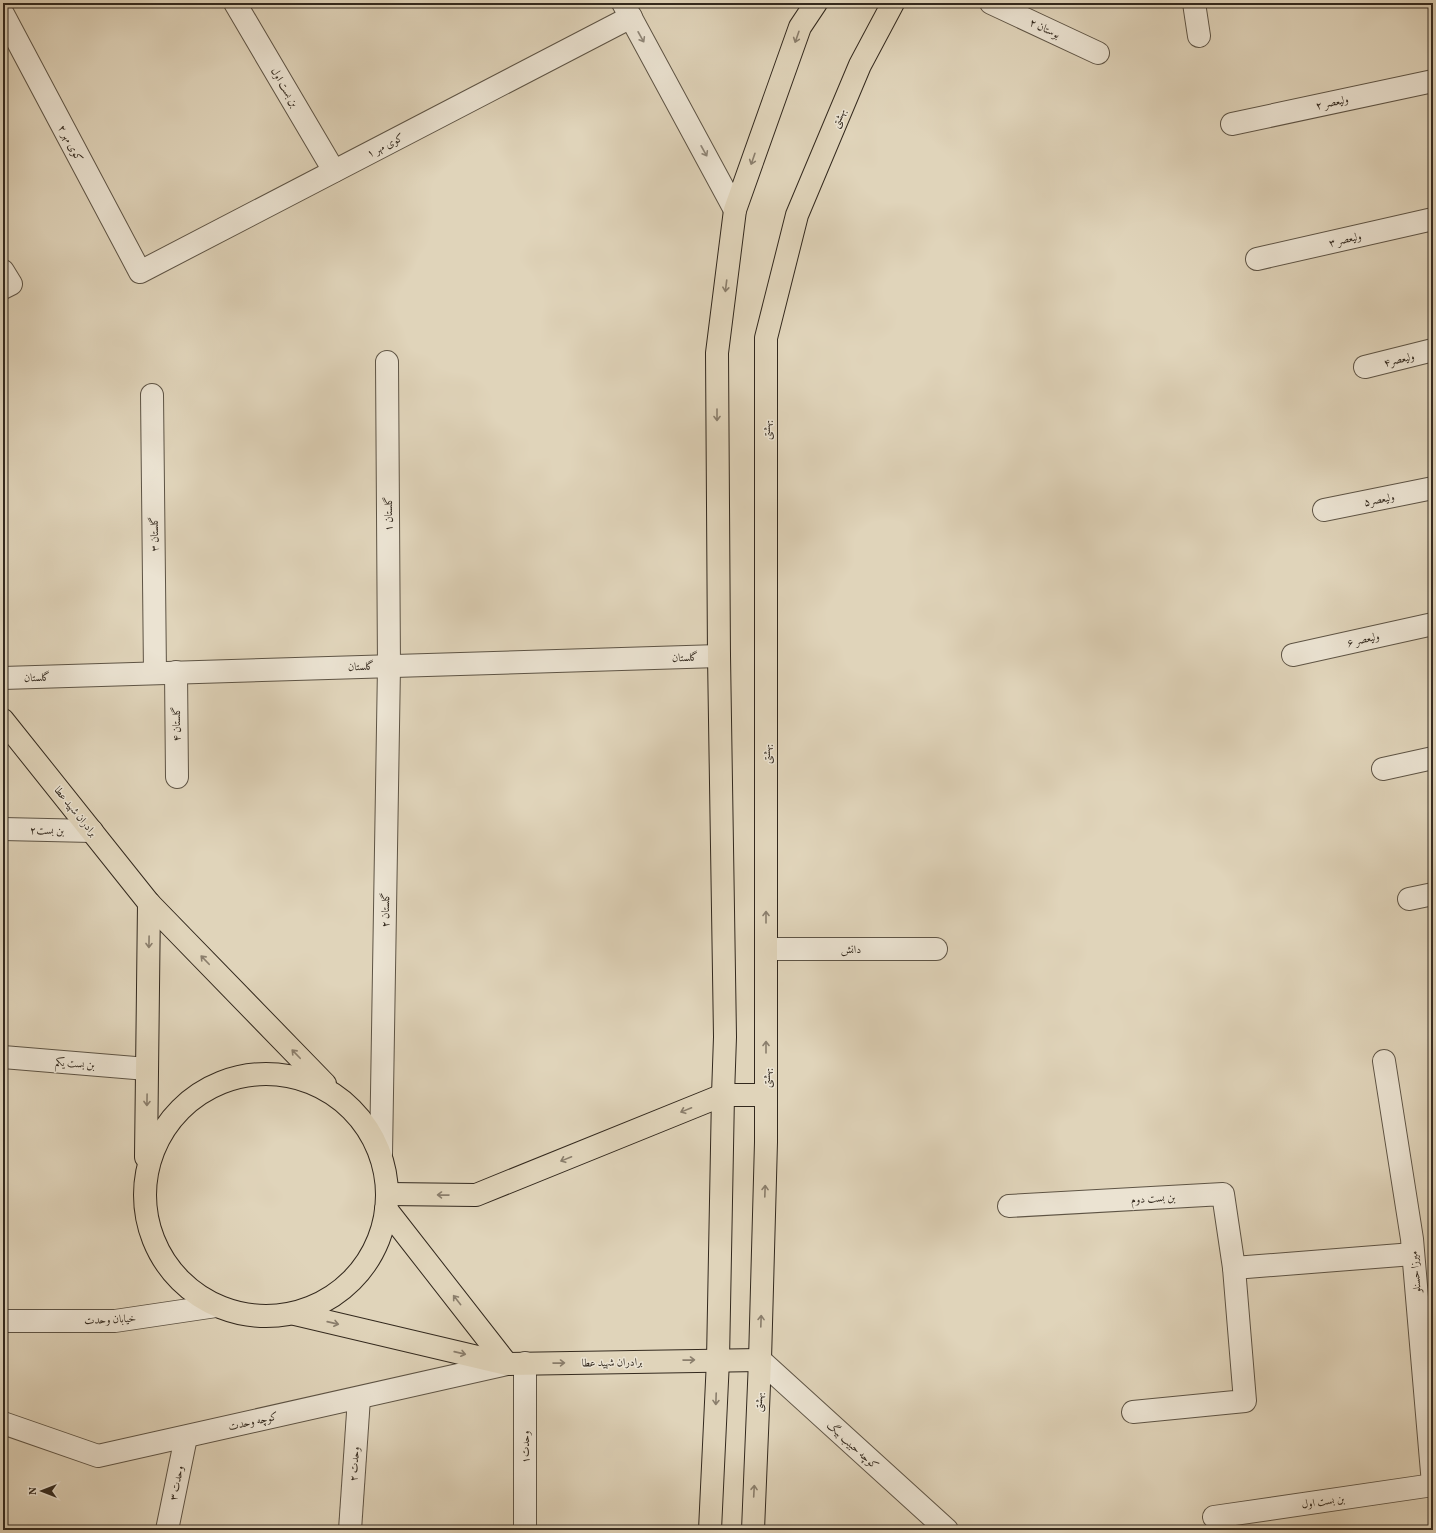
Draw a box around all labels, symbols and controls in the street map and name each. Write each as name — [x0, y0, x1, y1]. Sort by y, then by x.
street label: بوستان ۲ — [1027, 16, 1062, 43]
one-way arrow — [792, 30, 800, 42]
one-way arrow — [638, 31, 646, 43]
street label: بن بست اول — [266, 65, 301, 110]
street label: ولیعصر ۲ — [1314, 93, 1350, 114]
street label: بهشتی — [829, 106, 850, 131]
street label: کوی مهر ۲ — [54, 123, 86, 165]
street label: کوی مهر ۱ — [365, 131, 407, 162]
one-way arrow — [700, 145, 708, 157]
one-way arrow — [749, 153, 757, 165]
street label: ولیعصر ۳ — [1327, 229, 1363, 252]
one-way arrow — [722, 279, 730, 292]
street label: ولیعصر۴ — [1382, 349, 1416, 372]
one-way arrow — [713, 408, 721, 421]
street label: بهشتی — [760, 420, 775, 440]
street label: ولیعصر۵ — [1363, 490, 1396, 511]
street label: گلستان ۱ — [381, 497, 397, 531]
street label: گلستان ۳ — [147, 516, 163, 552]
street label: ولیعصر ۶ — [1345, 629, 1381, 652]
street label: گلستان — [672, 650, 698, 666]
street label: گلستان — [348, 659, 374, 675]
street label: گلستان — [24, 670, 50, 686]
street label: گلستان ۴ — [169, 707, 185, 741]
street label: بهشتی — [760, 744, 775, 764]
street label: برادران شهید عطا — [50, 784, 100, 840]
street label: بن بست۲ — [30, 824, 64, 839]
street label: گلستان ۲ — [378, 892, 394, 928]
one-way arrow — [762, 911, 770, 924]
one-way arrow — [145, 935, 153, 948]
street label: دانش — [841, 943, 861, 958]
one-way arrow — [200, 955, 210, 965]
one-way arrow — [762, 1041, 770, 1054]
one-way arrow — [291, 1049, 300, 1059]
street label: بن بست یکم — [54, 1055, 95, 1076]
street label: بهشتی — [760, 1068, 775, 1088]
one-way arrow — [143, 1093, 151, 1106]
one-way arrow — [681, 1106, 693, 1114]
one-way arrow — [561, 1155, 573, 1163]
one-way arrow — [761, 1185, 769, 1198]
one-way arrow — [437, 1191, 450, 1199]
street label: بن بست دوم — [1130, 1191, 1176, 1209]
street label: میرزا حسنلو — [1407, 1250, 1426, 1294]
one-way arrow — [452, 1294, 461, 1305]
street label: خیابان وحدت — [84, 1312, 136, 1329]
one-way arrow — [758, 1315, 765, 1328]
one-way arrow — [326, 1319, 339, 1327]
one-way arrow — [453, 1349, 466, 1357]
street label: برادران شهید عطا — [582, 1355, 642, 1372]
one-way arrow — [682, 1356, 695, 1364]
one-way arrow — [552, 1359, 565, 1367]
one-way arrow — [712, 1392, 720, 1405]
street label: بهشتی — [751, 1392, 768, 1413]
street label: کوچه وحدت — [227, 1409, 280, 1435]
street label: کوچه حبیب بیگ — [823, 1418, 882, 1474]
street label: وحدت۱ — [519, 1431, 534, 1463]
street label: وحدت ۲ — [347, 1446, 364, 1482]
street label: وحدت ۳ — [167, 1465, 188, 1502]
north arrow — [22, 1471, 62, 1511]
one-way arrow — [751, 1485, 758, 1498]
text: N — [26, 1487, 41, 1495]
street label: بن بست اول — [1301, 1492, 1346, 1513]

